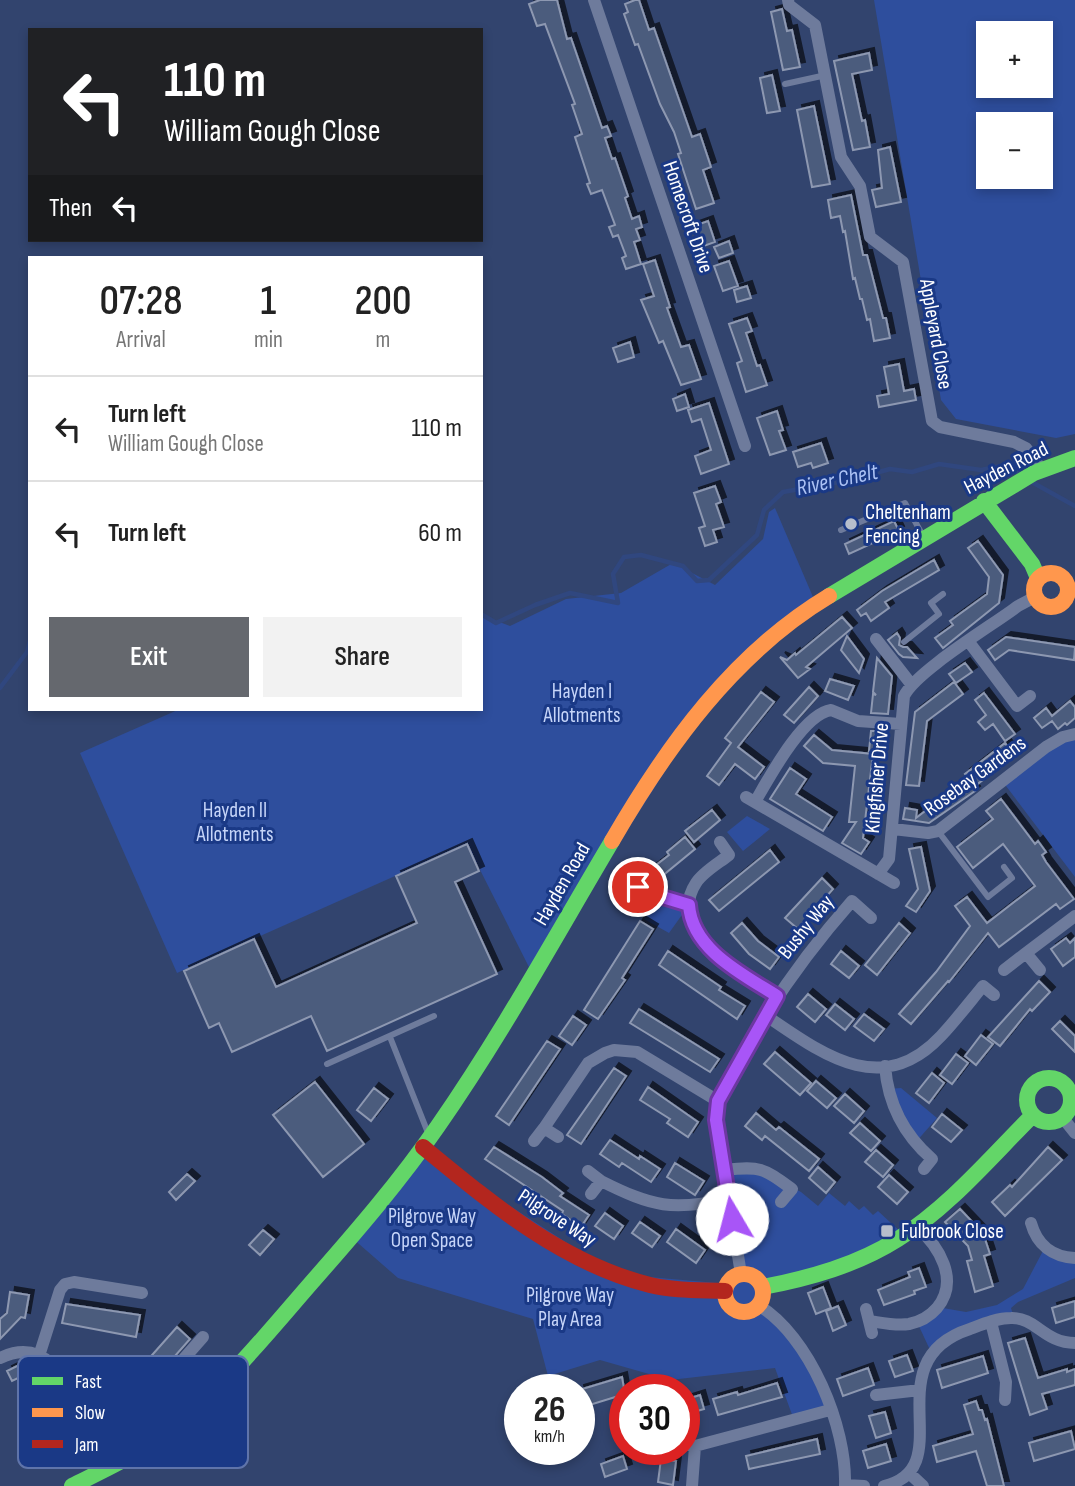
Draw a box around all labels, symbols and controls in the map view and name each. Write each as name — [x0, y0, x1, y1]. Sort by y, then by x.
map controls — [976, 21, 1053, 189]
button: + — [976, 21, 1053, 98]
text: 110 m — [164, 52, 266, 111]
icon: left — [49, 56, 140, 147]
text: William Gough Close — [164, 112, 381, 151]
button: − — [976, 112, 1053, 189]
street label: Homecroft Drive — [657, 158, 719, 276]
icon: left — [106, 189, 144, 227]
text: Then — [49, 193, 92, 224]
text: 07:28 — [100, 276, 182, 327]
text: 1 — [261, 276, 276, 327]
text: 200 — [355, 276, 411, 327]
street label: Appleyard Close — [914, 276, 958, 391]
text: Arrival — [116, 326, 166, 354]
text: min — [254, 326, 283, 354]
text: m — [376, 326, 390, 354]
text: Turn left — [108, 399, 186, 430]
icon: left — [49, 410, 87, 448]
text: 110 m — [411, 413, 462, 444]
text: William Gough Close — [108, 430, 264, 458]
street label: Hayden Road — [960, 436, 1052, 500]
water label: River Chelt — [794, 457, 881, 502]
place label: Cheltenham Fencing — [865, 500, 951, 549]
icon: left — [49, 515, 87, 553]
marker: Cheltenham Fencing — [843, 516, 859, 532]
text: Turn left — [108, 518, 186, 549]
text: 60 m — [418, 518, 462, 549]
button: Exit — [49, 617, 249, 697]
button: Share — [263, 617, 462, 697]
park label: Hayden I Allotments — [542, 679, 621, 728]
street label: Kingfisher Drive — [860, 722, 894, 834]
street label: Rosebay Gardens — [919, 731, 1031, 821]
park label: Hayden II Allotments — [195, 798, 274, 847]
street label: Hayden Road — [528, 838, 596, 930]
pin — [608, 857, 668, 917]
icon: arrive — [619, 868, 657, 906]
street label: Bushy Way — [773, 890, 839, 964]
position arrow — [695, 1182, 769, 1256]
street label: Pilgrove Way — [513, 1184, 601, 1252]
park label: Pilgrove Way Open Space — [388, 1204, 476, 1253]
place label: Fulbrook Close — [901, 1219, 1004, 1244]
marker: Fulbrook Close — [879, 1223, 895, 1239]
park label: Pilgrove Way Play Area — [526, 1283, 614, 1332]
legend — [18, 1356, 248, 1468]
text: Fast — [75, 1371, 102, 1394]
speed limit sign: 30 — [609, 1374, 700, 1465]
text: 26 — [534, 1389, 565, 1432]
text: Slow — [75, 1402, 105, 1425]
text: km/h — [534, 1426, 565, 1447]
text: Jam — [74, 1434, 98, 1457]

